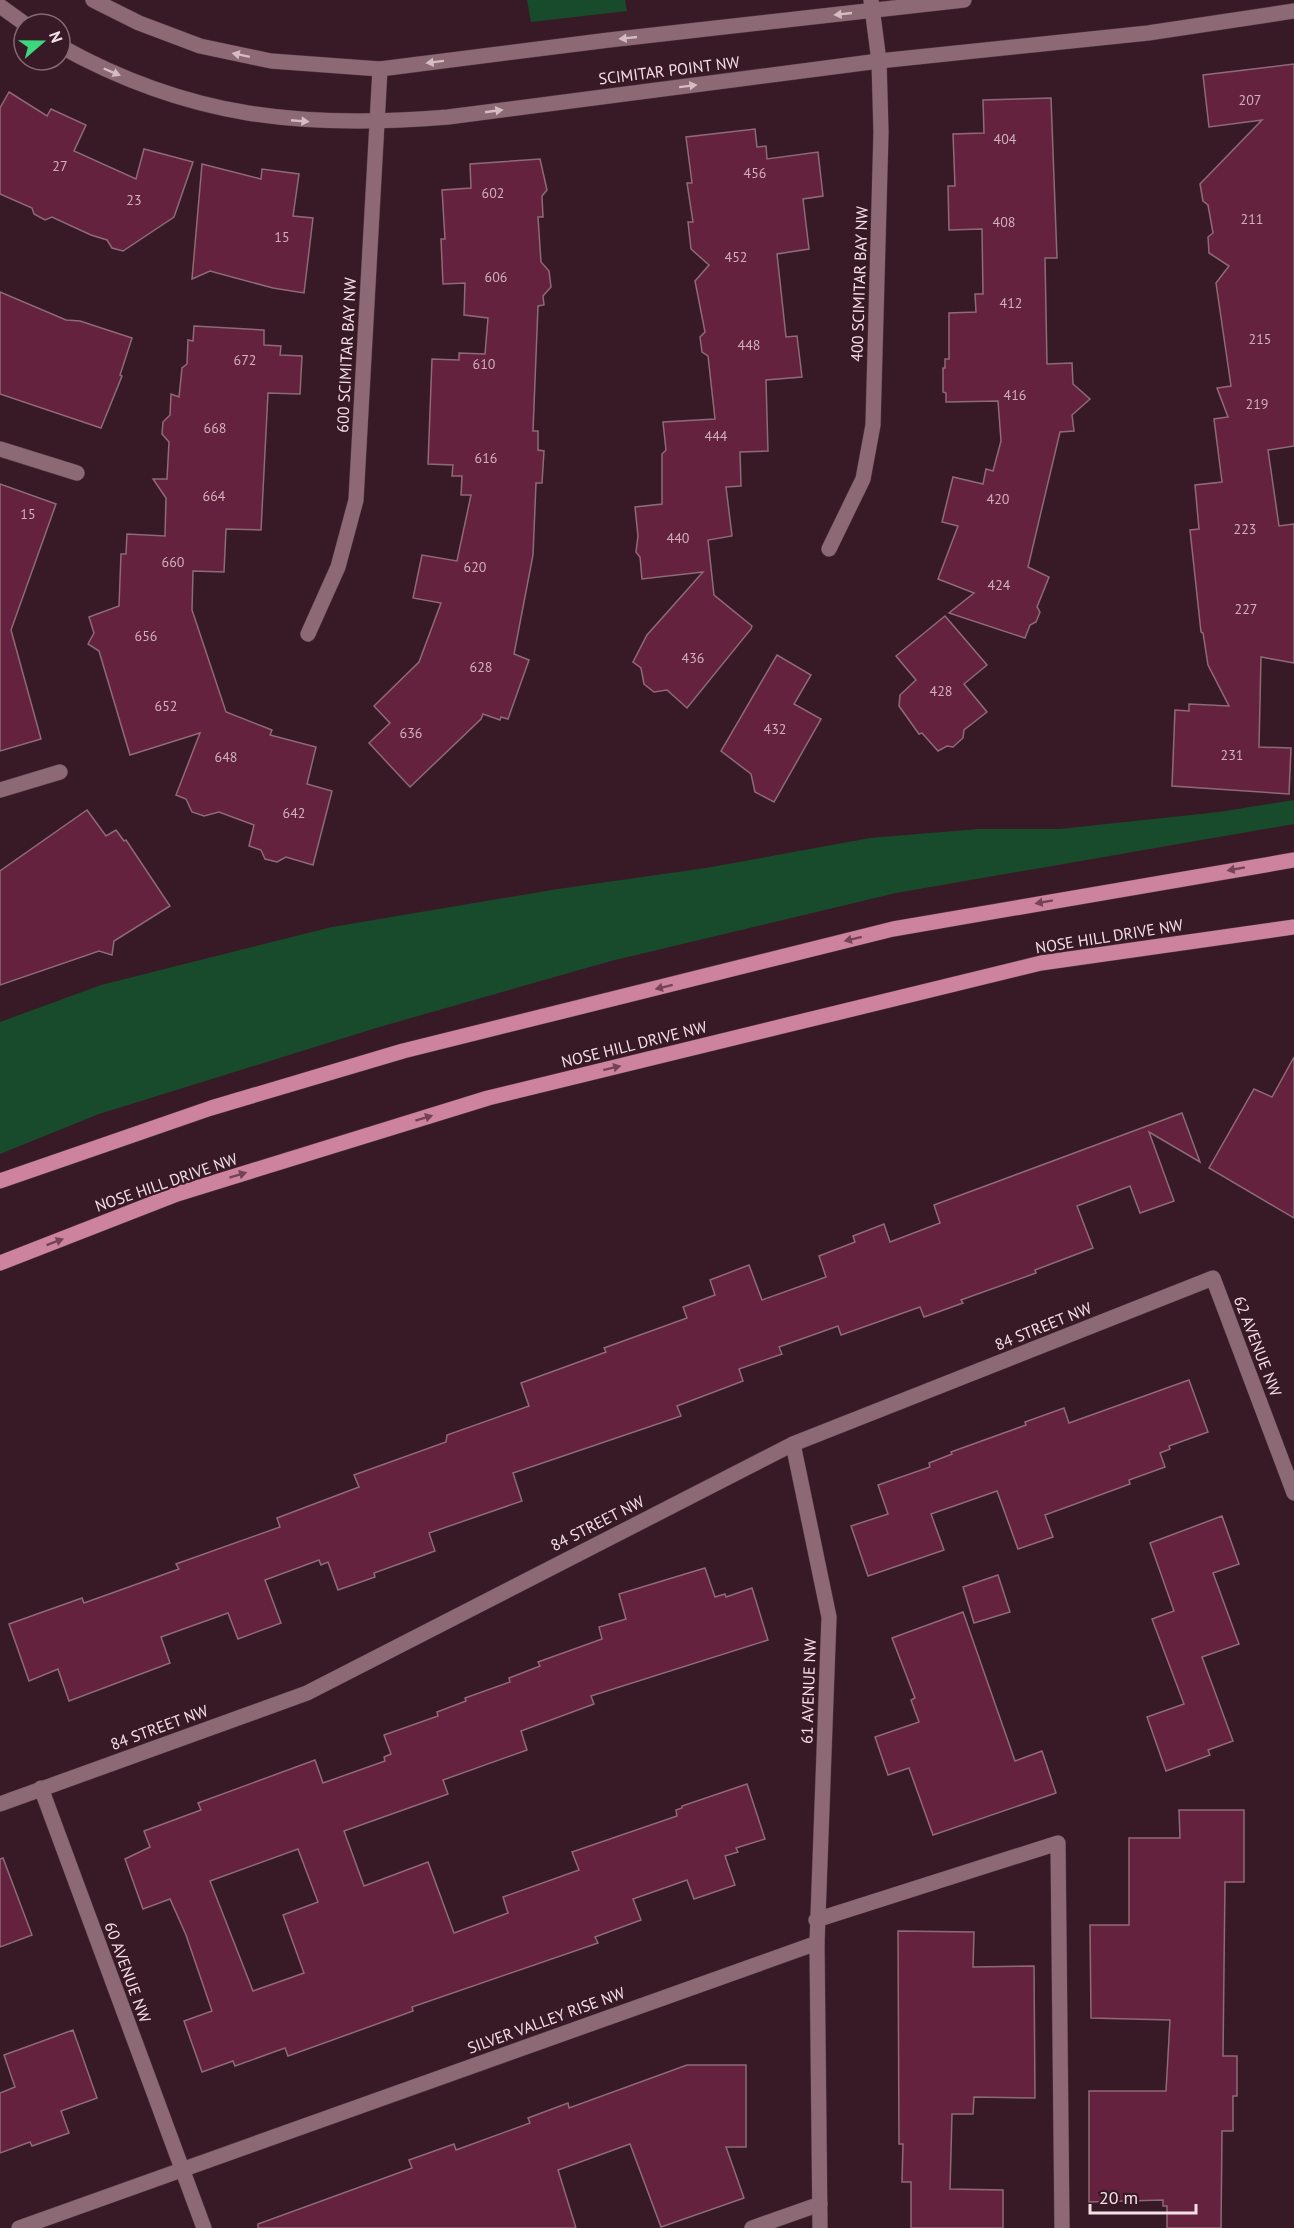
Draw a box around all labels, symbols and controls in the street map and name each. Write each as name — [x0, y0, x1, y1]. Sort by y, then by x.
one-way arrow — [833, 9, 852, 18]
north arrow — [12, 12, 72, 72]
text: N — [45, 29, 67, 45]
one-way arrow — [619, 33, 638, 43]
one-way arrow — [232, 49, 250, 59]
street label: SCIMITAR POINT NW — [597, 51, 741, 89]
one-way arrow — [425, 58, 444, 67]
one-way arrow — [104, 67, 122, 77]
one-way arrow — [678, 81, 697, 90]
house number: 207 — [1239, 91, 1261, 109]
one-way arrow — [485, 106, 504, 115]
one-way arrow — [291, 116, 310, 126]
house number: 404 — [994, 130, 1017, 148]
house number: 27 — [52, 157, 68, 175]
house number: 456 — [744, 164, 766, 182]
house number: 602 — [482, 184, 504, 202]
house number: 23 — [126, 191, 142, 209]
street label: 400 SCIMITAR BAY NW — [846, 205, 872, 362]
house number: 211 — [1241, 210, 1263, 228]
house number: 408 — [993, 213, 1015, 231]
house number: 15 — [274, 228, 290, 246]
house number: 452 — [725, 248, 747, 266]
house number: 606 — [485, 268, 507, 286]
street label: 600 SCIMITAR BAY NW — [332, 276, 360, 433]
house number: 412 — [1000, 294, 1022, 312]
house number: 215 — [1249, 330, 1271, 348]
house number: 448 — [738, 336, 760, 354]
house number: 672 — [234, 351, 256, 369]
house number: 610 — [473, 355, 496, 373]
house number: 416 — [1004, 386, 1026, 404]
house number: 219 — [1246, 395, 1268, 413]
house number: 668 — [204, 419, 226, 437]
house number: 444 — [705, 427, 728, 445]
house number: 616 — [475, 449, 497, 467]
house number: 664 — [203, 487, 226, 505]
house number: 420 — [987, 490, 1010, 508]
house number: 15 — [20, 505, 36, 523]
house number: 223 — [1234, 520, 1256, 538]
house number: 440 — [667, 529, 690, 547]
house number: 660 — [162, 553, 185, 571]
house number: 620 — [464, 558, 487, 576]
house number: 424 — [988, 576, 1011, 594]
house number: 227 — [1235, 600, 1257, 618]
house number: 656 — [135, 627, 157, 645]
house number: 436 — [682, 649, 704, 667]
house number: 628 — [470, 658, 492, 676]
house number: 428 — [930, 682, 952, 700]
house number: 652 — [155, 697, 177, 715]
house number: 432 — [764, 720, 786, 738]
house number: 636 — [400, 724, 422, 742]
house number: 231 — [1221, 746, 1243, 764]
house number: 648 — [215, 748, 237, 766]
house number: 642 — [283, 804, 305, 822]
one-way arrow — [1227, 865, 1246, 874]
one-way arrow — [1034, 898, 1053, 907]
street label: NOSE HILL DRIVE NW — [1034, 914, 1185, 958]
one-way arrow — [844, 935, 862, 945]
one-way arrow — [654, 982, 673, 992]
street label: NOSE HILL DRIVE NW — [559, 1016, 710, 1072]
one-way arrow — [603, 1062, 622, 1072]
one-way arrow — [415, 1113, 433, 1122]
street label: NOSE HILL DRIVE NW — [92, 1148, 241, 1216]
one-way arrow — [229, 1170, 247, 1179]
one-way arrow — [46, 1237, 64, 1247]
street label: 62 AVENUE NW — [1230, 1293, 1287, 1400]
street label: 84 STREET NW — [992, 1297, 1095, 1354]
street label: 84 STREET NW — [547, 1491, 648, 1555]
street label: 61 AVENUE NW — [796, 1637, 820, 1744]
street label: 84 STREET NW — [108, 1700, 211, 1754]
street label: 60 AVENUE NW — [101, 1919, 156, 2026]
street label: SILVER VALLEY RISE NW — [465, 1982, 628, 2058]
scale bar — [1090, 2177, 1196, 2215]
text: 20 m — [1099, 2186, 1138, 2209]

